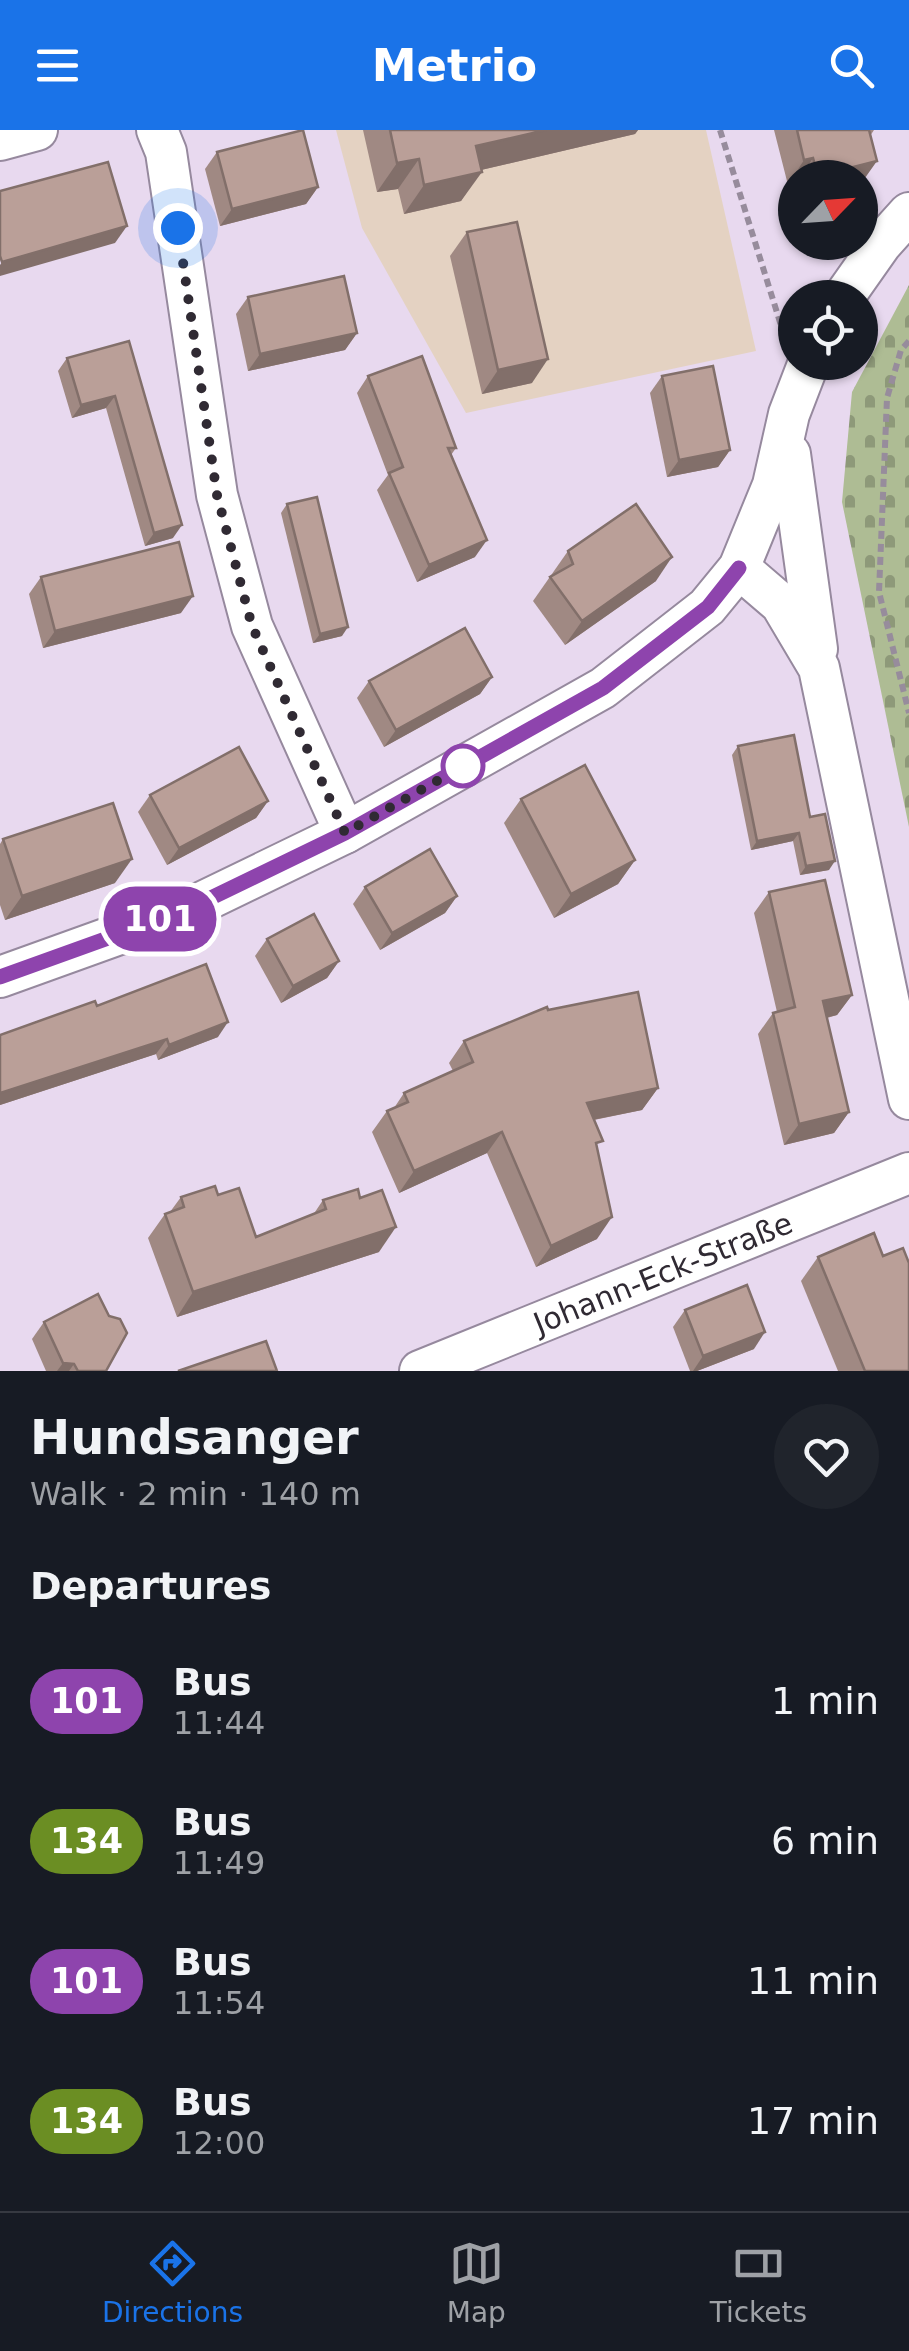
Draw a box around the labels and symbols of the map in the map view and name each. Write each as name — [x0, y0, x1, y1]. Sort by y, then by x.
north arrow — [778, 160, 878, 260]
your location — [153, 203, 203, 253]
unlabelled marker — [442, 745, 484, 787]
line badge: 101 — [102, 886, 218, 952]
street label: Johann-Eck-Straße — [526, 1205, 797, 1341]

